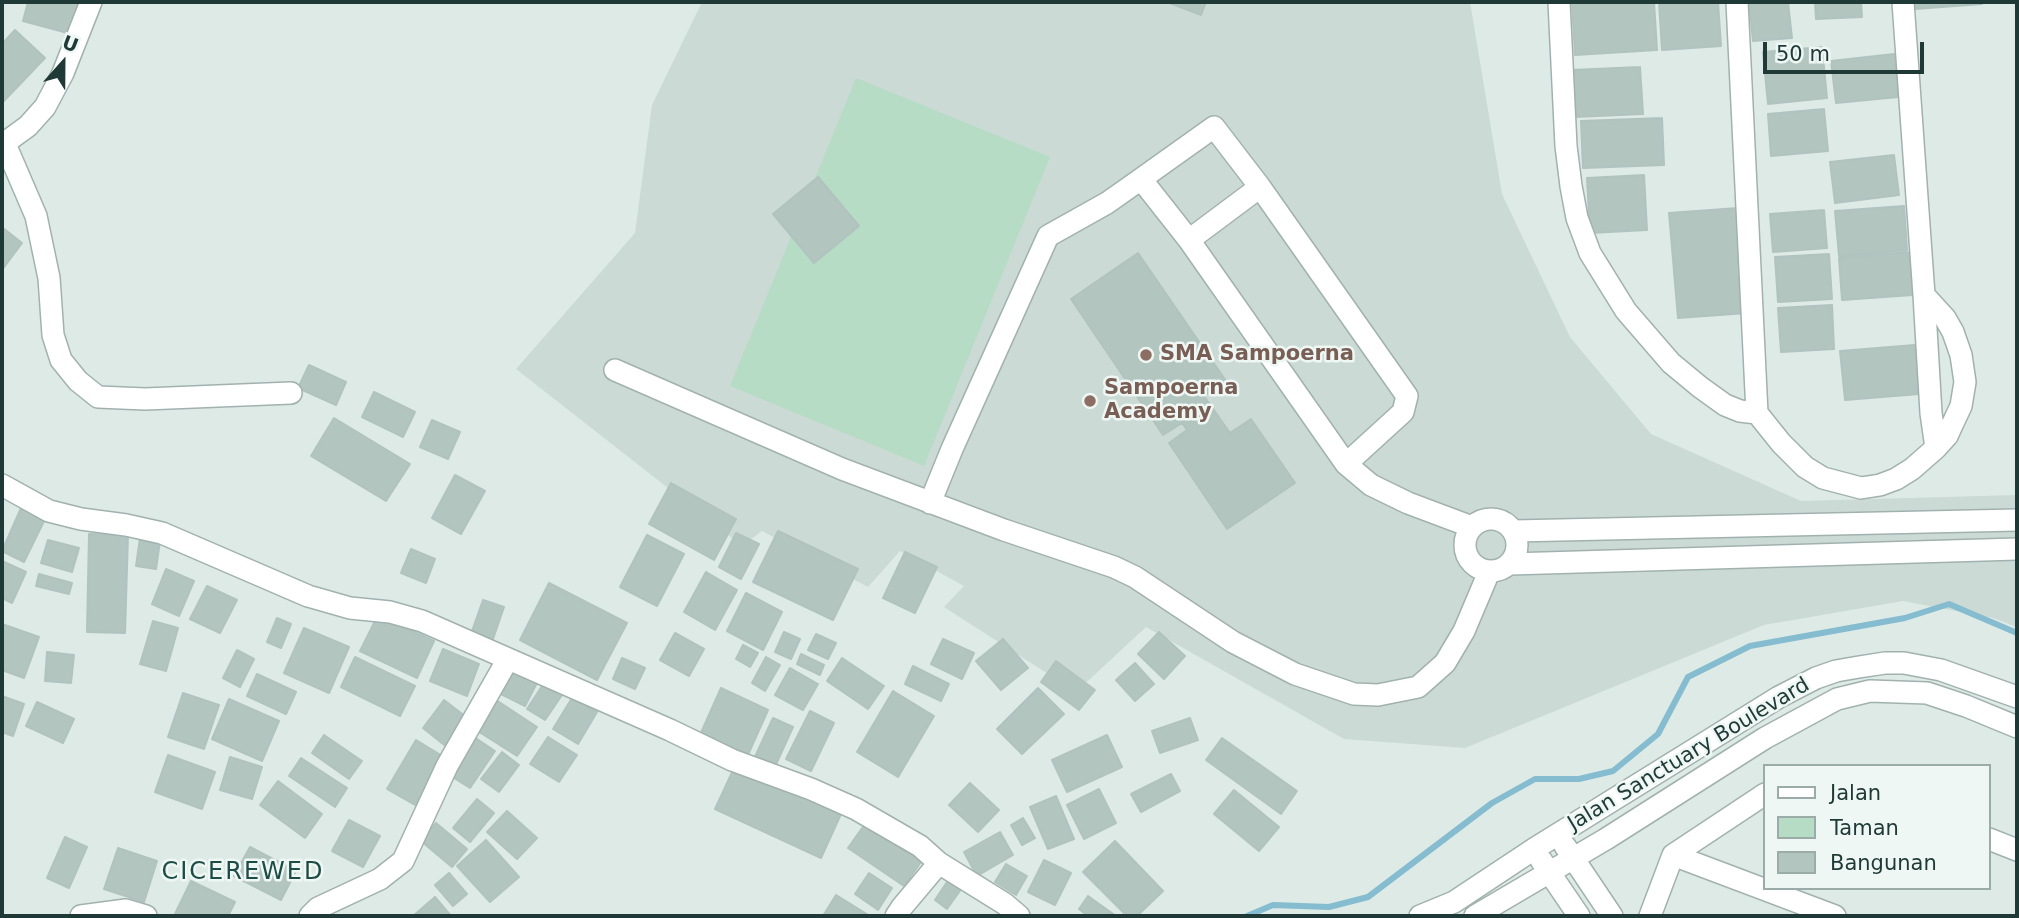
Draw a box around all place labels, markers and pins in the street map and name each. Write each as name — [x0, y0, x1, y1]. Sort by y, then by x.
place label: SMA Sampoerna — [1160, 342, 1354, 368]
marker: SMA Sampoerna — [1138, 347, 1154, 363]
place label: Sampoerna Academy — [1104, 376, 1238, 426]
marker: Sampoerna Academy — [1082, 393, 1098, 409]

